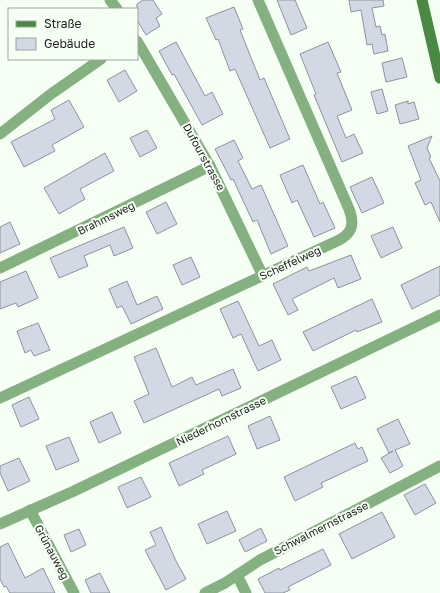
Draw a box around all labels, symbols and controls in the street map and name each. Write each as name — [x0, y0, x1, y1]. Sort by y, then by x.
legend — [8, 8, 138, 60]
text: Straße — [44, 16, 82, 31]
text: Gebäude — [44, 36, 95, 51]
street label: Dufourstrasse — [181, 121, 228, 192]
street label: Brahmsweg — [75, 198, 137, 237]
street label: Scheffelweg — [257, 243, 322, 282]
street label: Niederhornstrasse — [174, 393, 268, 448]
street label: Schwalmernstrasse — [272, 498, 370, 557]
street label: Grünauweg — [33, 522, 72, 581]

